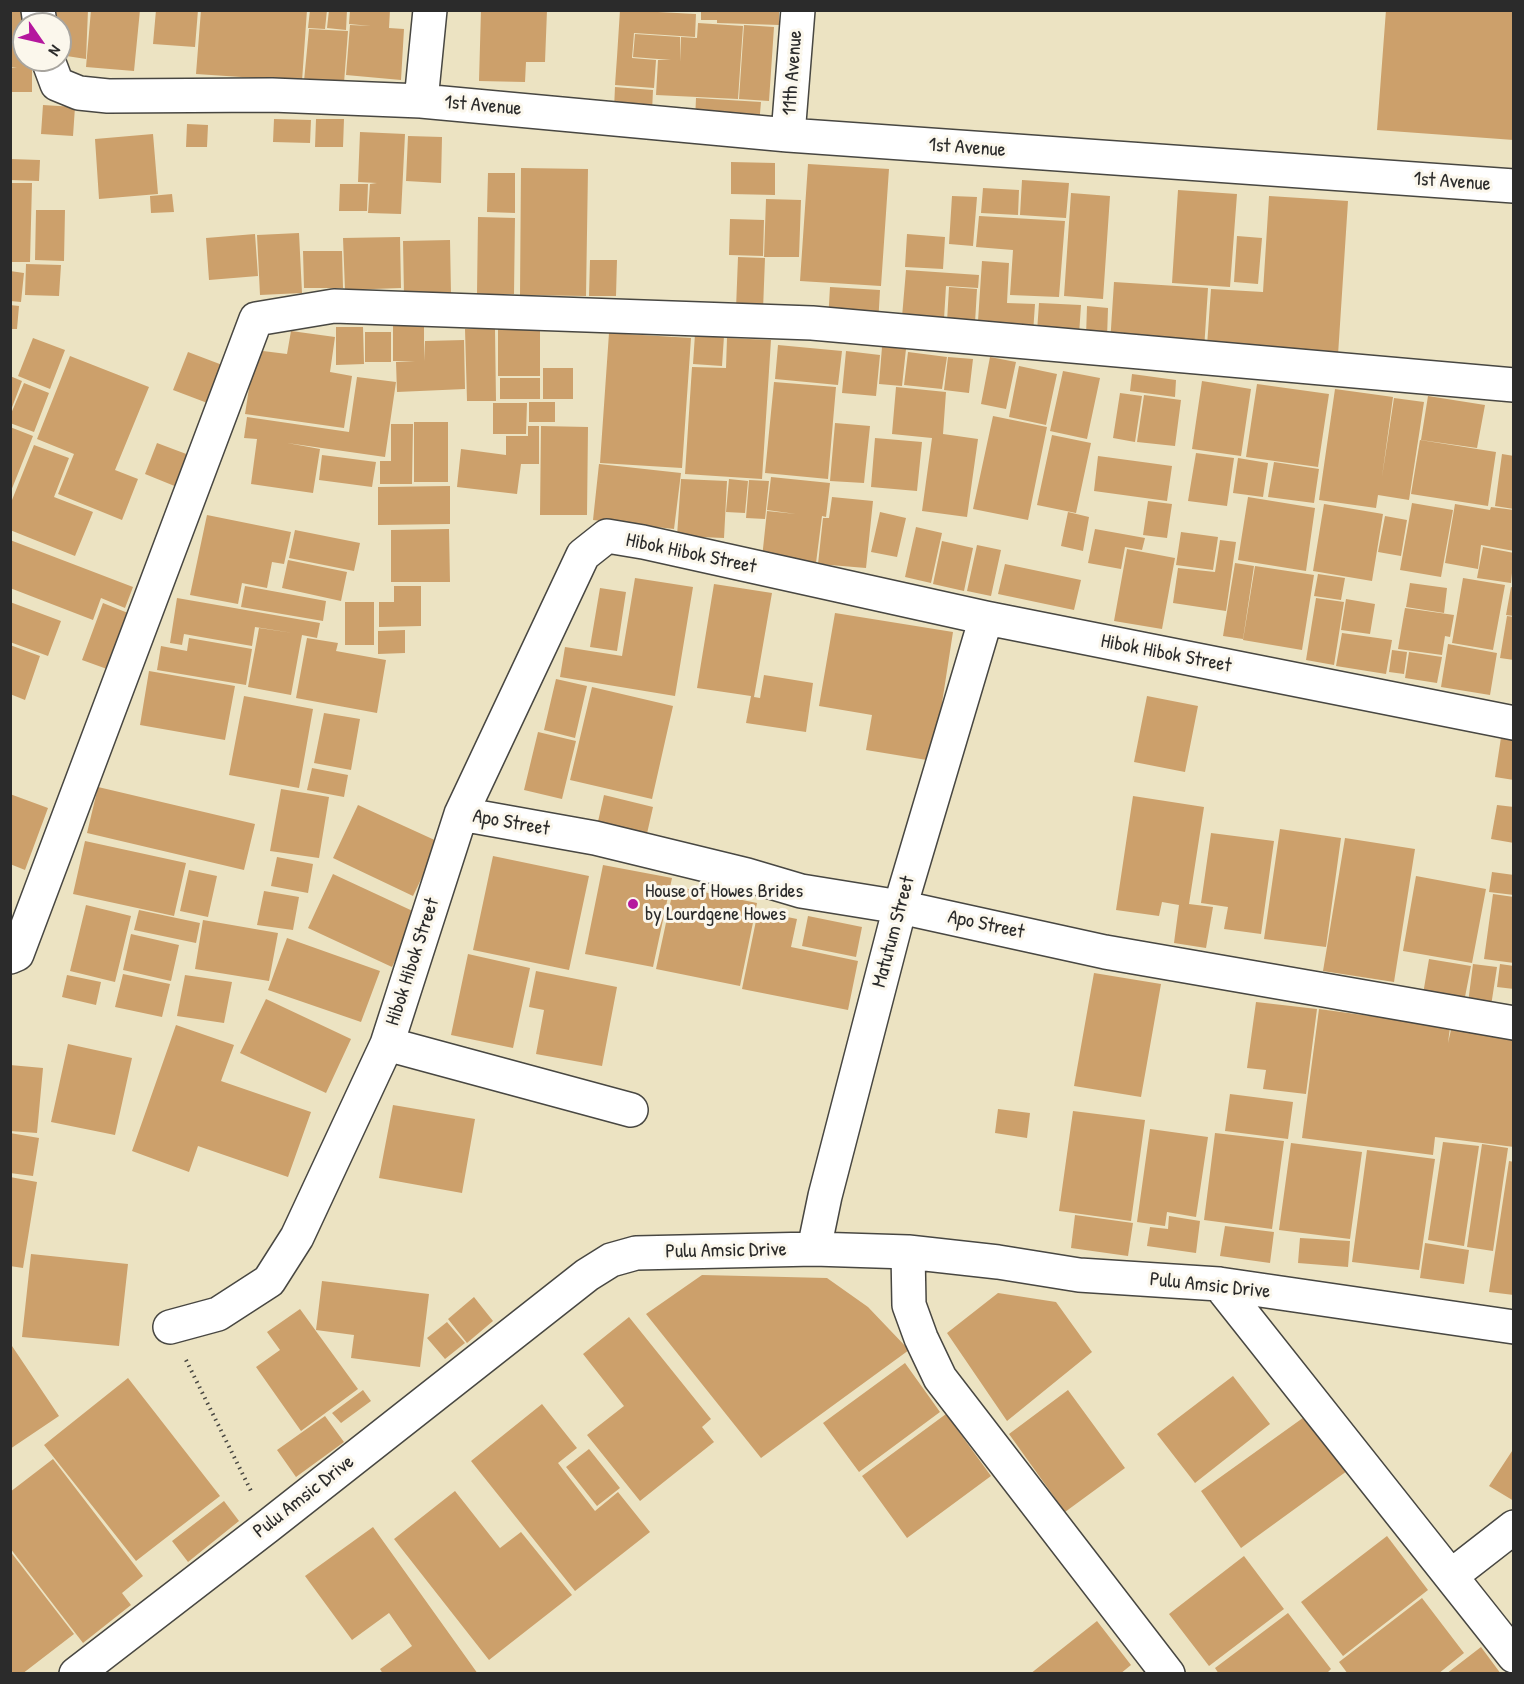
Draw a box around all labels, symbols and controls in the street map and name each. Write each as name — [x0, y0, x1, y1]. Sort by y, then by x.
north arrow — [12, 12, 72, 72]
street label: 11th Avenue — [778, 30, 808, 116]
text: N — [44, 41, 67, 61]
street label: 1st Avenue — [444, 91, 522, 121]
street label: 1st Avenue — [928, 133, 1006, 163]
street label: 1st Avenue — [1413, 167, 1491, 197]
street label: Hibok Hibok Street — [624, 528, 758, 580]
street label: Hibok Hibok Street — [1099, 630, 1233, 678]
street label: Apo Street — [471, 804, 551, 842]
street label: Matutum Street — [868, 874, 920, 990]
place label: House of Howes Brides by Lourdgene Howes — [645, 880, 803, 927]
street label: Hibok Hibok Street — [381, 895, 445, 1029]
marker: House of Howes Brides by Lourdgene Howes — [626, 897, 640, 911]
street label: Apo Street — [946, 905, 1026, 945]
street label: Pulu Amsic Drive — [665, 1238, 787, 1264]
street label: Pulu Amsic Drive — [1149, 1268, 1271, 1304]
street label: Pulu Amsic Drive — [249, 1450, 359, 1544]

